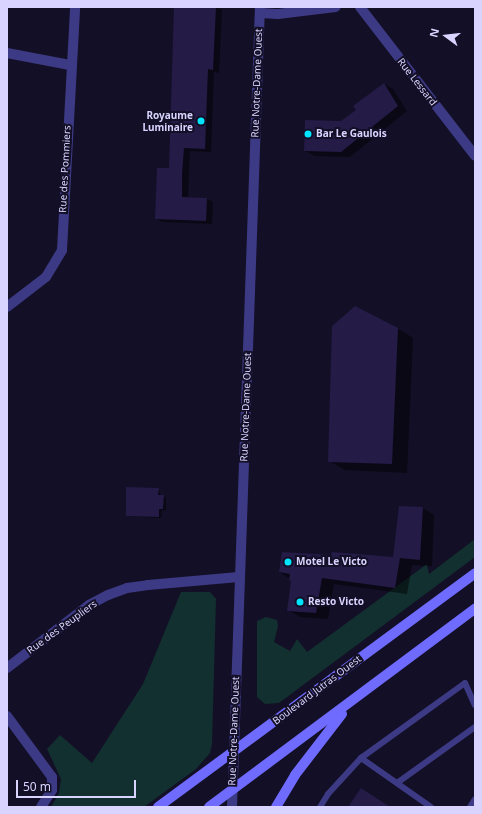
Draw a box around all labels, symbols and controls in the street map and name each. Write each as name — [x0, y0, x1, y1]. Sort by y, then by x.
north arrow — [426, 16, 466, 56]
text: N — [426, 27, 442, 39]
street label: Rue Notre-Dame Ouest — [249, 28, 265, 138]
street label: Rue Lessard — [395, 56, 439, 108]
place label: Royaume Luminaire — [142, 109, 193, 132]
marker: Royaume Luminaire — [196, 116, 206, 126]
street label: Rue des Pommiers — [57, 125, 73, 213]
place label: Bar Le Gaulois — [316, 128, 387, 140]
marker: Bar Le Gaulois — [303, 129, 313, 139]
street label: Rue Notre-Dame Ouest — [238, 352, 254, 462]
place label: Motel Le Victo — [296, 556, 367, 568]
marker: Motel Le Victo — [283, 557, 293, 567]
place label: Resto Victo — [308, 596, 364, 608]
marker: Resto Victo — [295, 597, 305, 607]
street label: Rue des Peupliers — [25, 598, 99, 656]
street label: Boulevard Jutras Ouest — [270, 653, 364, 727]
street label: Rue Notre-Dame Ouest — [226, 676, 242, 786]
scale bar — [18, 772, 138, 798]
text: 50 m — [23, 778, 51, 795]

